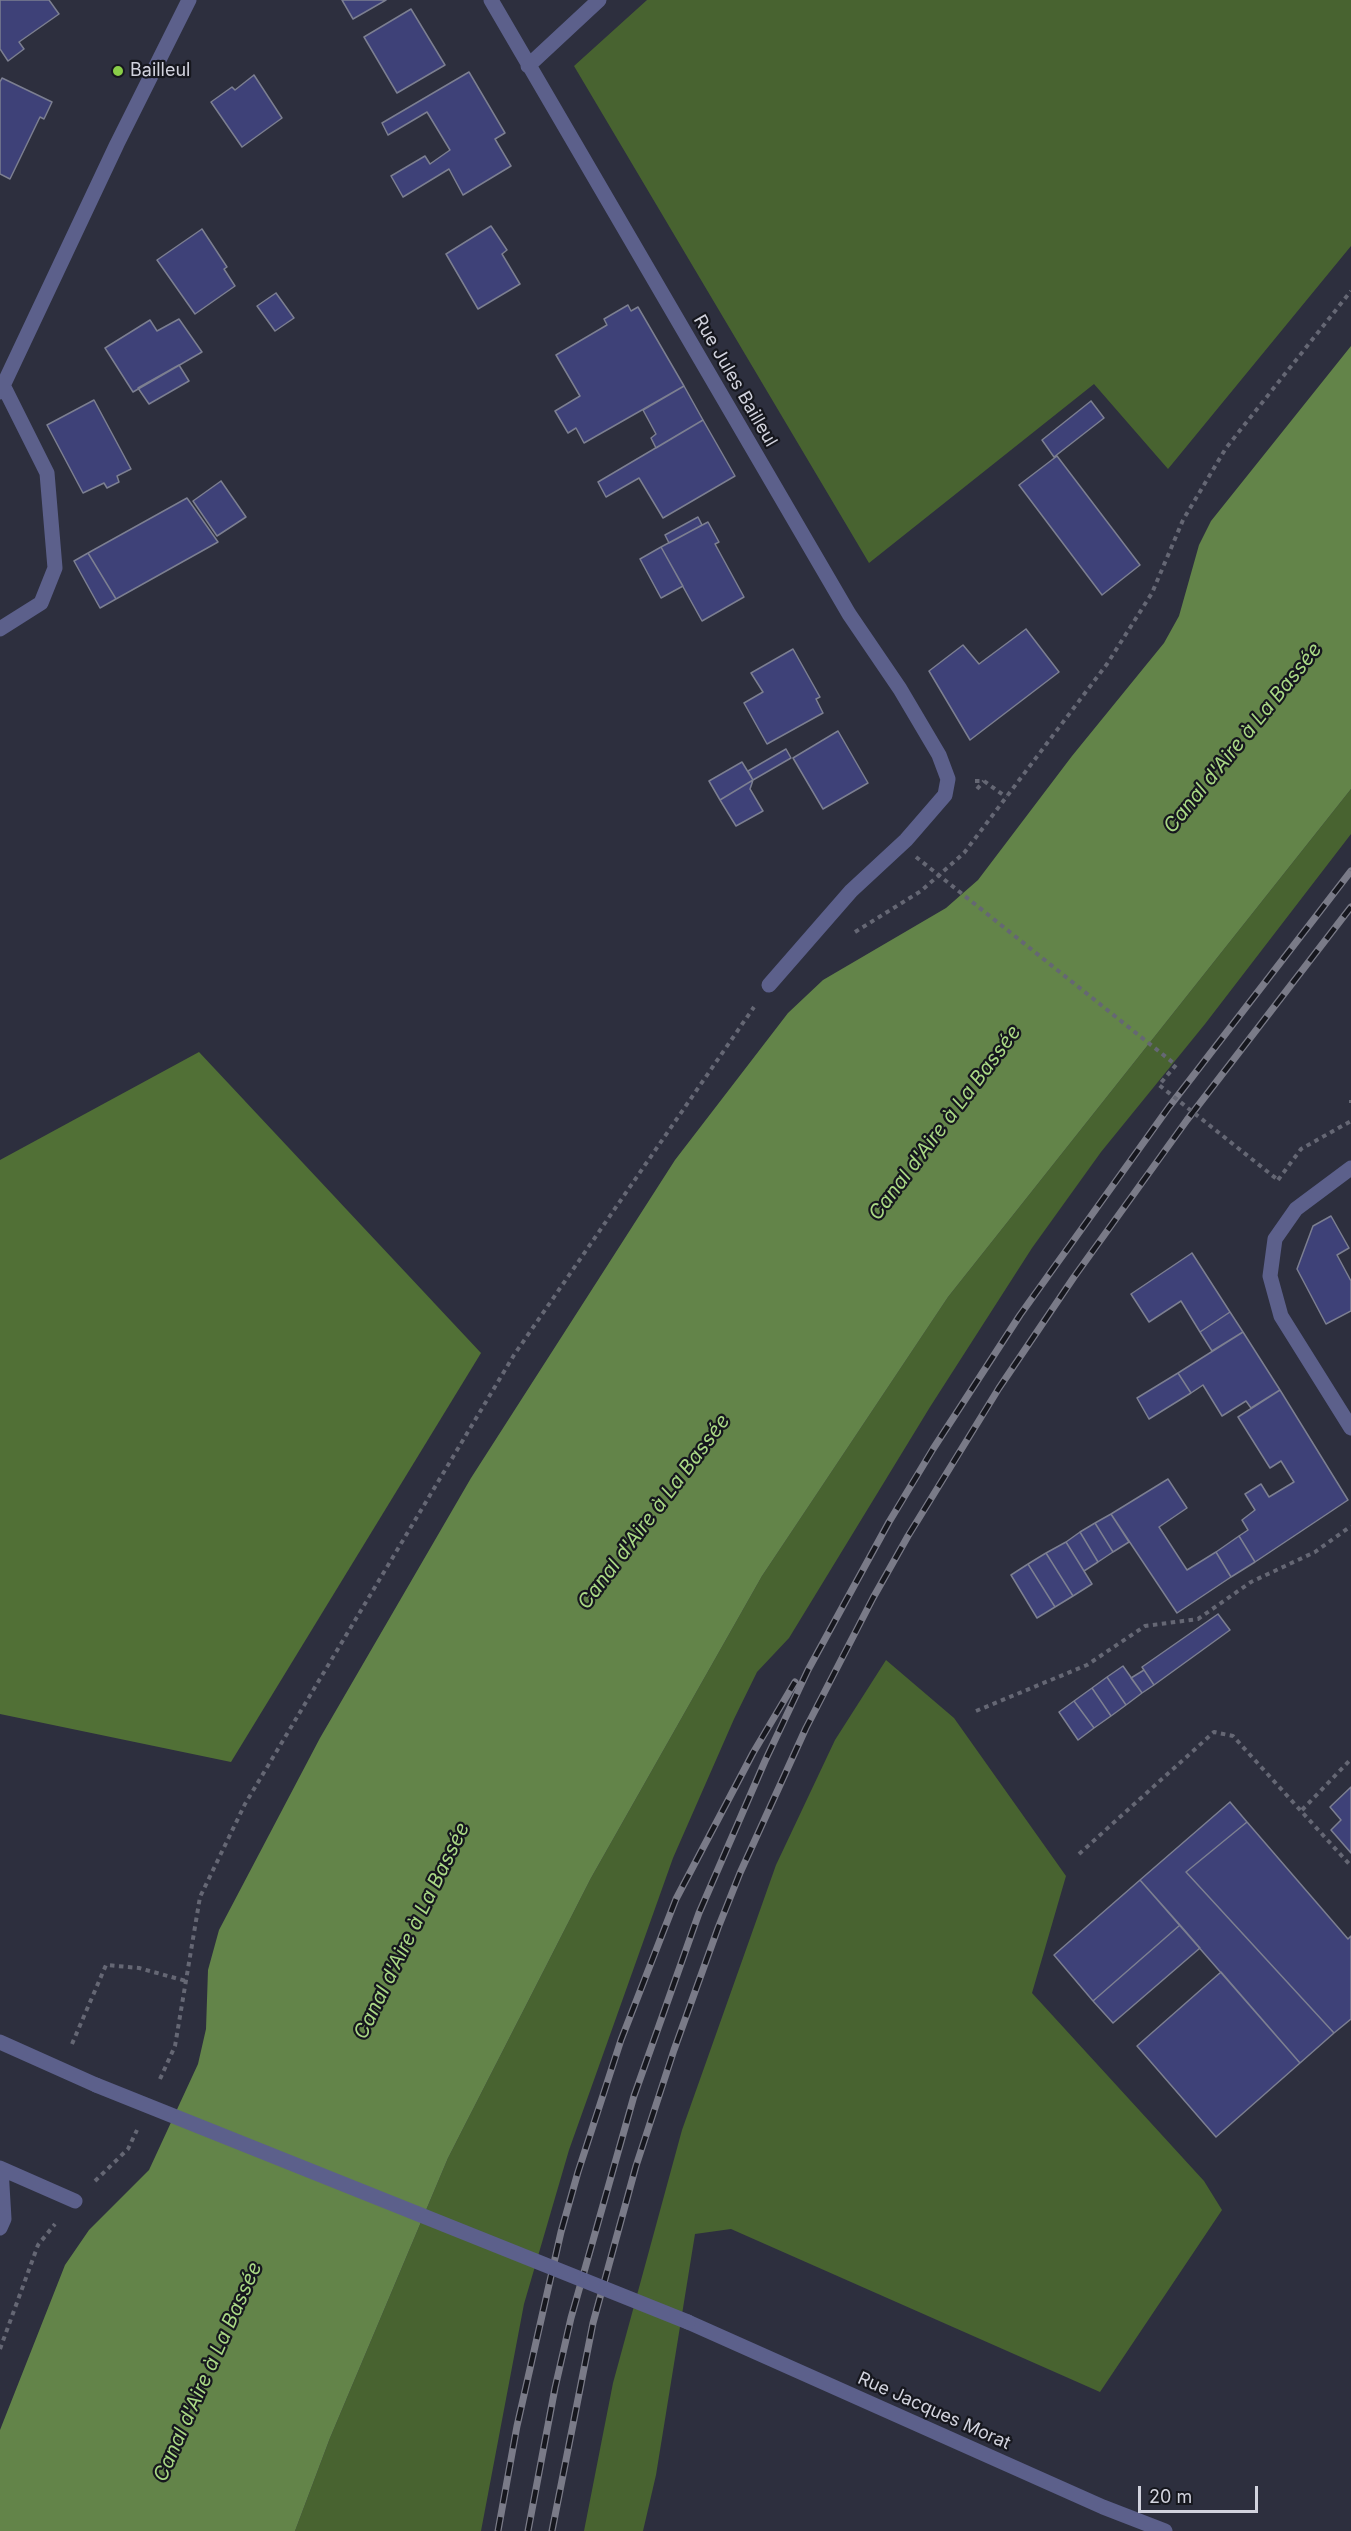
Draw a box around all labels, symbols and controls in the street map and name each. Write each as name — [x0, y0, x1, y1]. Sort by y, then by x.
place label: Bailleul — [130, 60, 190, 82]
marker: Bailleul — [111, 64, 125, 78]
street label: Rue Jules Bailleul — [689, 311, 781, 451]
water label: Canal d'Aire à La Bassée — [1159, 638, 1327, 838]
water label: Canal d'Aire à La Bassée — [864, 1021, 1026, 1225]
water label: Canal d'Aire à La Bassée — [573, 1410, 735, 1614]
water label: Canal d'Aire à La Bassée — [349, 1819, 475, 2043]
water label: Canal d'Aire à La Bassée — [149, 2258, 267, 2486]
street label: Rue Jacques Morat — [854, 2368, 1014, 2454]
scale bar — [1141, 2474, 1261, 2512]
text: 20 m — [1149, 2486, 1192, 2507]

